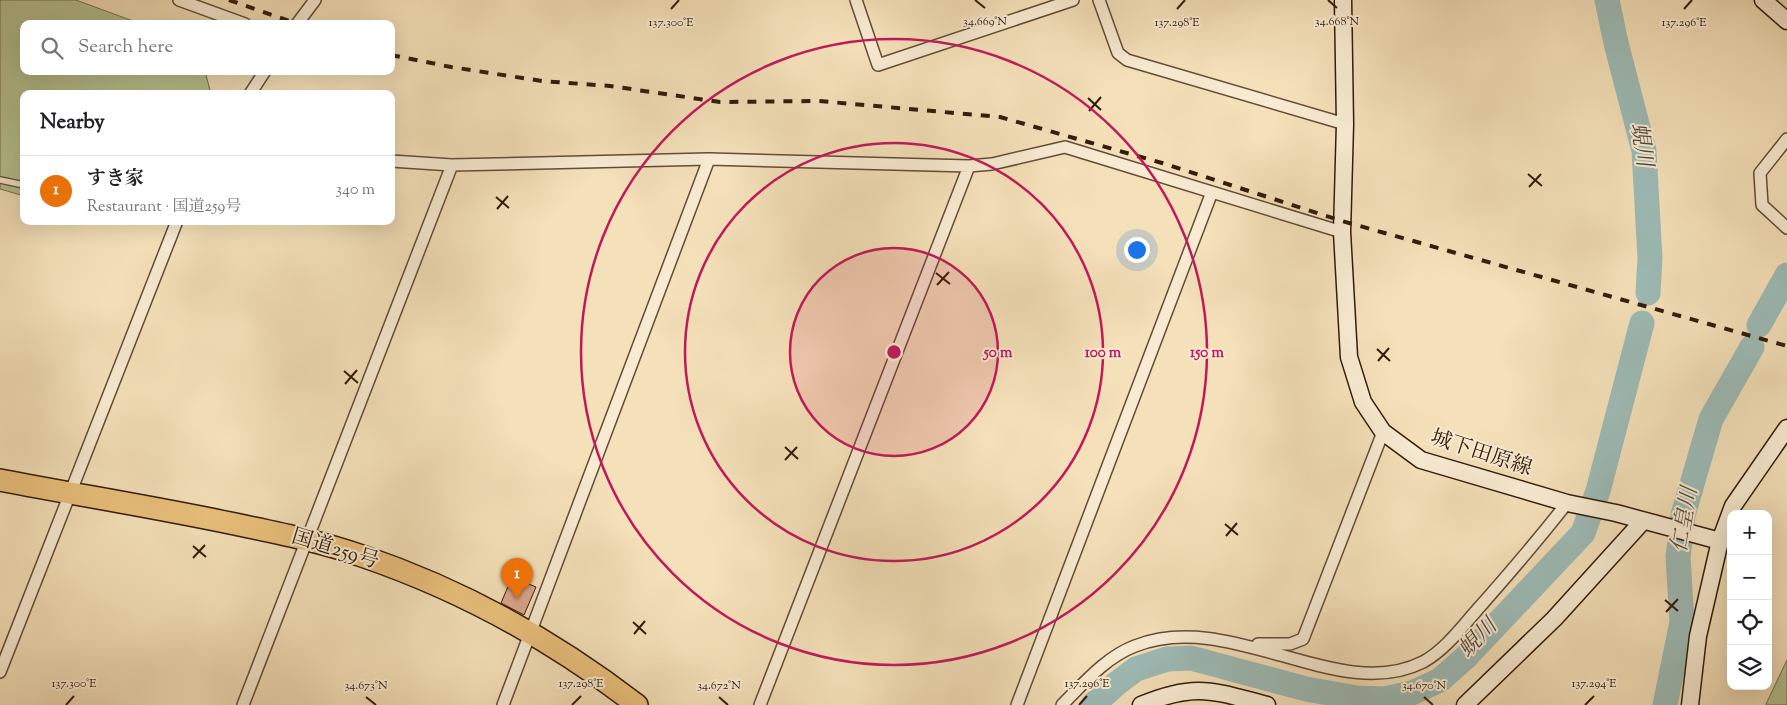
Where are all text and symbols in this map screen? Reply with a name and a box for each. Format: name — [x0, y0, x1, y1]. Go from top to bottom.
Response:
text: 34.669°N — [963, 13, 1007, 31]
text: 34.668°N — [1315, 13, 1360, 31]
text: 137.300°E — [649, 14, 694, 32]
text: 137.298°E — [1154, 14, 1200, 32]
text: 137.296°E — [1661, 14, 1707, 32]
search box — [20, 20, 395, 75]
icon: search — [38, 34, 66, 62]
text: Search here — [78, 34, 173, 61]
text: Nearby — [40, 108, 105, 138]
water label: 蜆川 — [1621, 121, 1660, 171]
text: すき家 — [87, 166, 144, 193]
text: 1 — [53, 179, 59, 202]
text: 340 m — [336, 179, 375, 202]
text: Restaurant · 国道259号 — [87, 196, 241, 219]
your location — [1124, 237, 1150, 263]
centre of rings — [885, 343, 903, 361]
text: 50 m — [983, 343, 1013, 364]
text: 100 m — [1085, 343, 1122, 364]
text: 150 m — [1190, 343, 1224, 364]
street label: 城下田原線 — [1426, 424, 1536, 484]
water label: 仁皇川 — [1665, 483, 1708, 555]
map controls — [1727, 510, 1772, 690]
button: + — [1727, 510, 1772, 555]
street label: 国道259号 — [287, 522, 383, 578]
button: − — [1727, 555, 1772, 600]
pin: 1 — [501, 558, 533, 599]
button: locate — [1727, 600, 1772, 645]
water label: 蜆川 — [1452, 611, 1507, 666]
button: layers — [1727, 645, 1772, 690]
text: 137.300°E — [52, 675, 97, 693]
text: 137.298°E — [558, 675, 604, 693]
text: 137.296°E — [1064, 675, 1110, 693]
text: 137.294°E — [1571, 675, 1617, 693]
text: 34.673°N — [344, 677, 388, 695]
text: 34.672°N — [697, 677, 741, 695]
text: 34.670°N — [1402, 677, 1447, 695]

